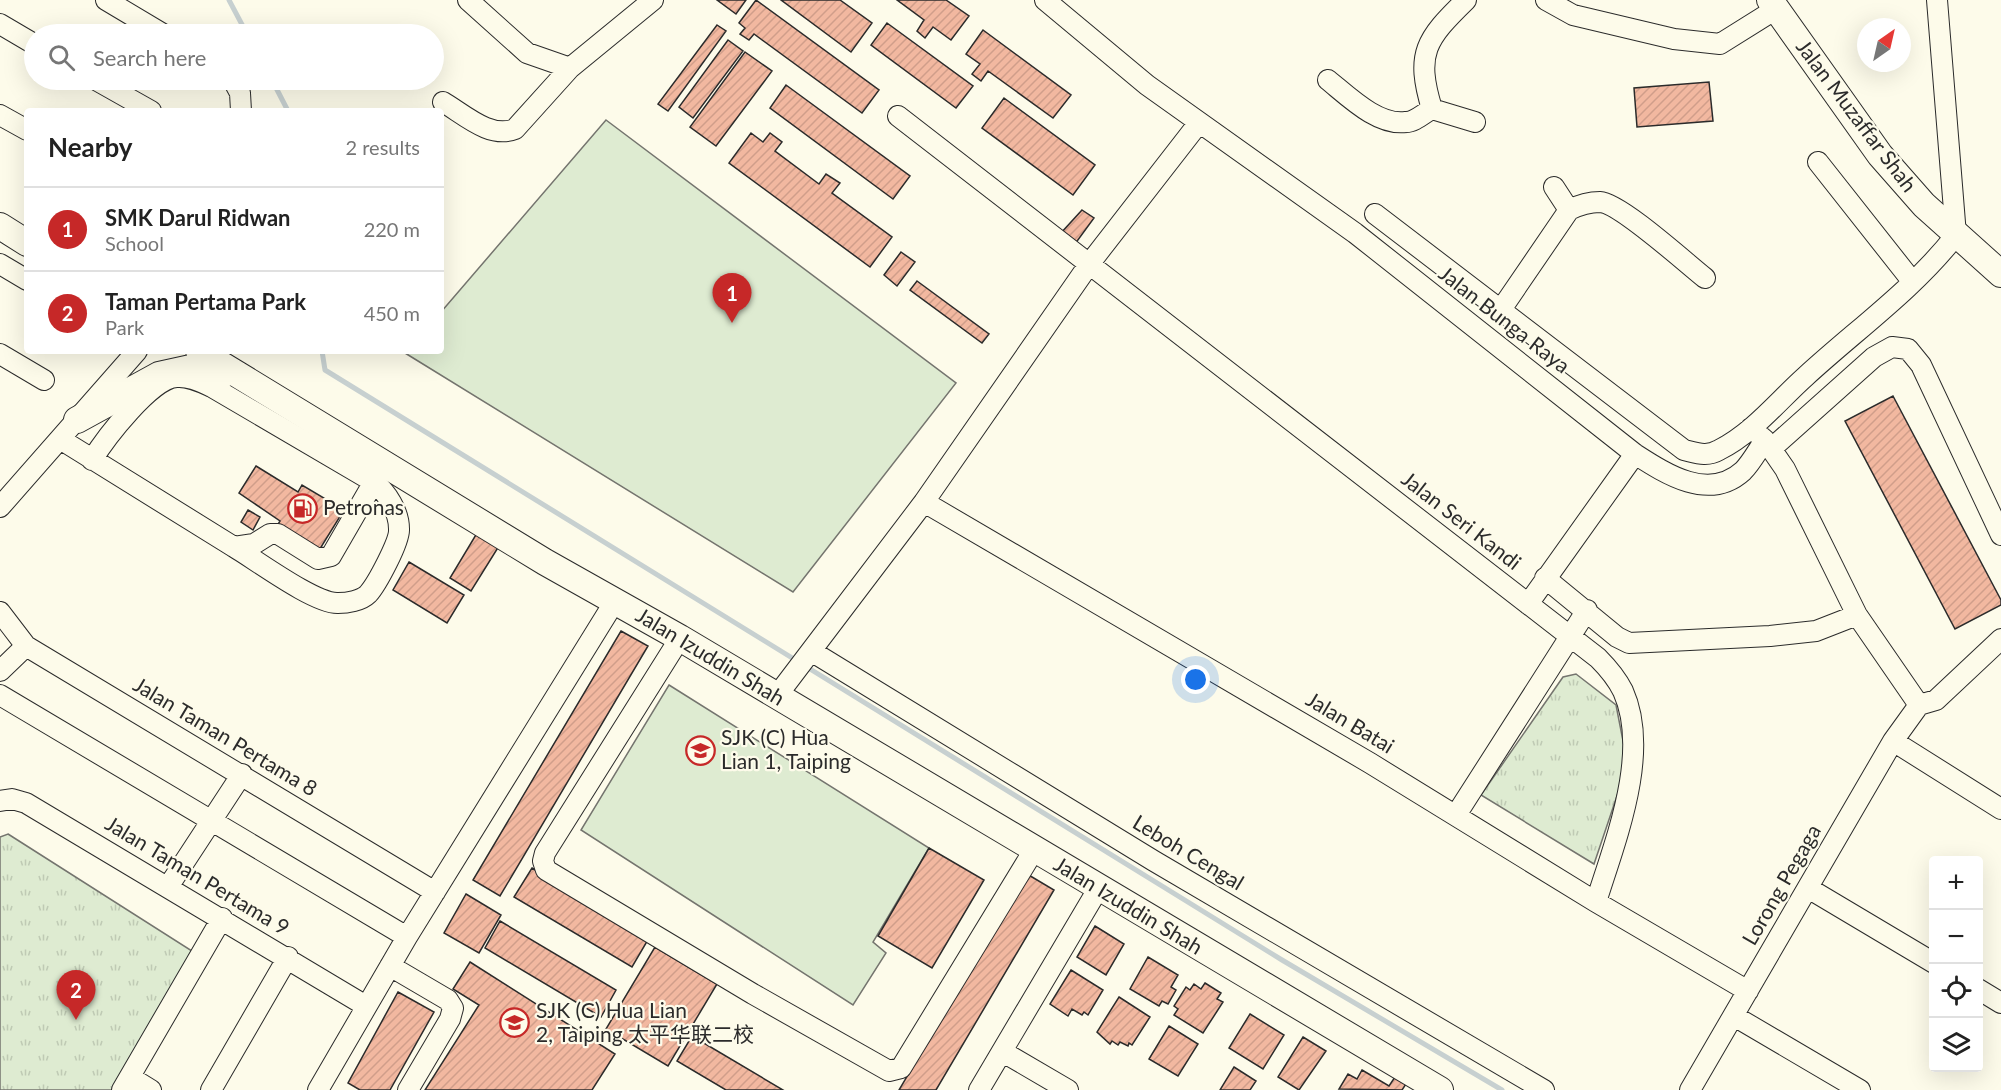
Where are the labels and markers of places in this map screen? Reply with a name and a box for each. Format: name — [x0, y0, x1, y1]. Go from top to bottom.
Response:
pin: 1 — [712, 274, 752, 323]
fuel station icon: Petronas — [286, 492, 318, 524]
place label: Petronas — [323, 494, 404, 519]
place label: SJK (C) Hua Lian 1, Taiping — [721, 724, 851, 773]
school or university icon: SJK (C) Hua Lian 1, Taiping — [684, 734, 716, 766]
pin: 2 — [56, 970, 96, 1020]
place label: SJK (C) Hua Lian 2, Taiping 太平华联二校 — [536, 997, 754, 1046]
school or university icon: SJK (C) Hua Lian 2, Taiping 太平华联二校 — [499, 1007, 531, 1039]

